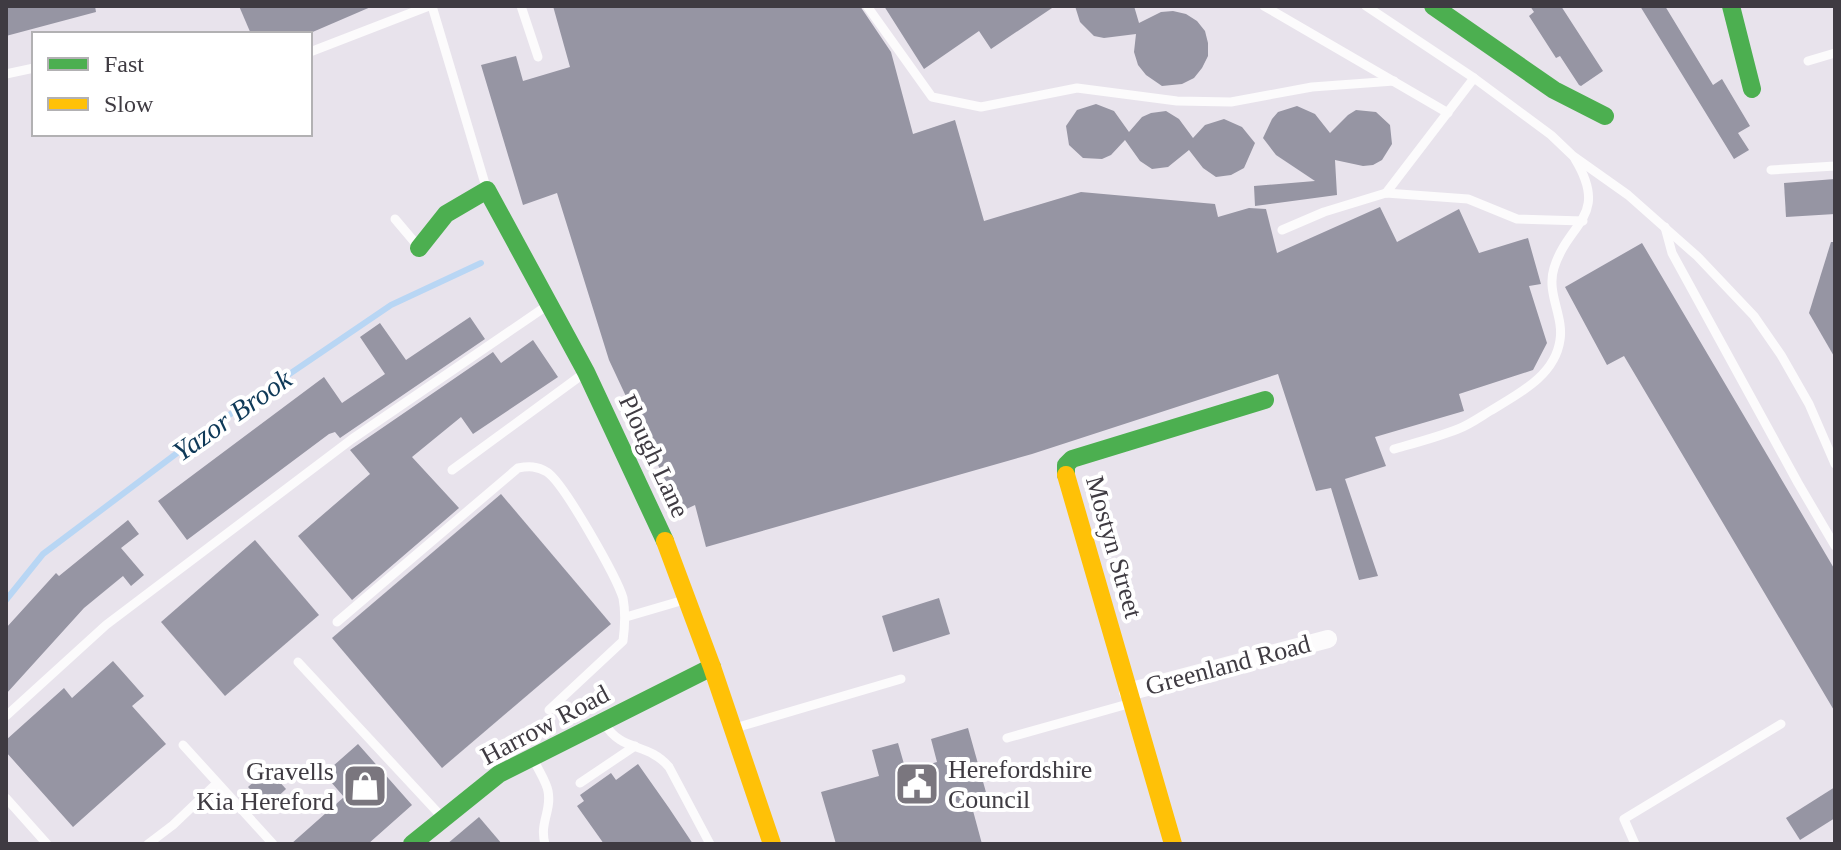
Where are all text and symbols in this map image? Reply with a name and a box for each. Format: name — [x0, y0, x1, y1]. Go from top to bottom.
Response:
legend — [32, 32, 312, 136]
text: Fast — [104, 51, 144, 77]
text: Slow — [104, 91, 154, 117]
water label: Yazor Brook — [167, 363, 298, 467]
street label: Plough Lane — [613, 390, 695, 522]
street label: Mostyn Street — [1080, 473, 1148, 622]
street label: Greenland Road — [1142, 629, 1314, 701]
street label: Harrow Road — [476, 679, 614, 771]
place label: Herefordshire Council — [948, 755, 1092, 814]
place label: Gravells Kia Hereford — [196, 757, 334, 816]
public building icon: Herefordshire Council — [893, 760, 941, 808]
shop icon: Gravells Kia Hereford — [341, 762, 389, 810]

